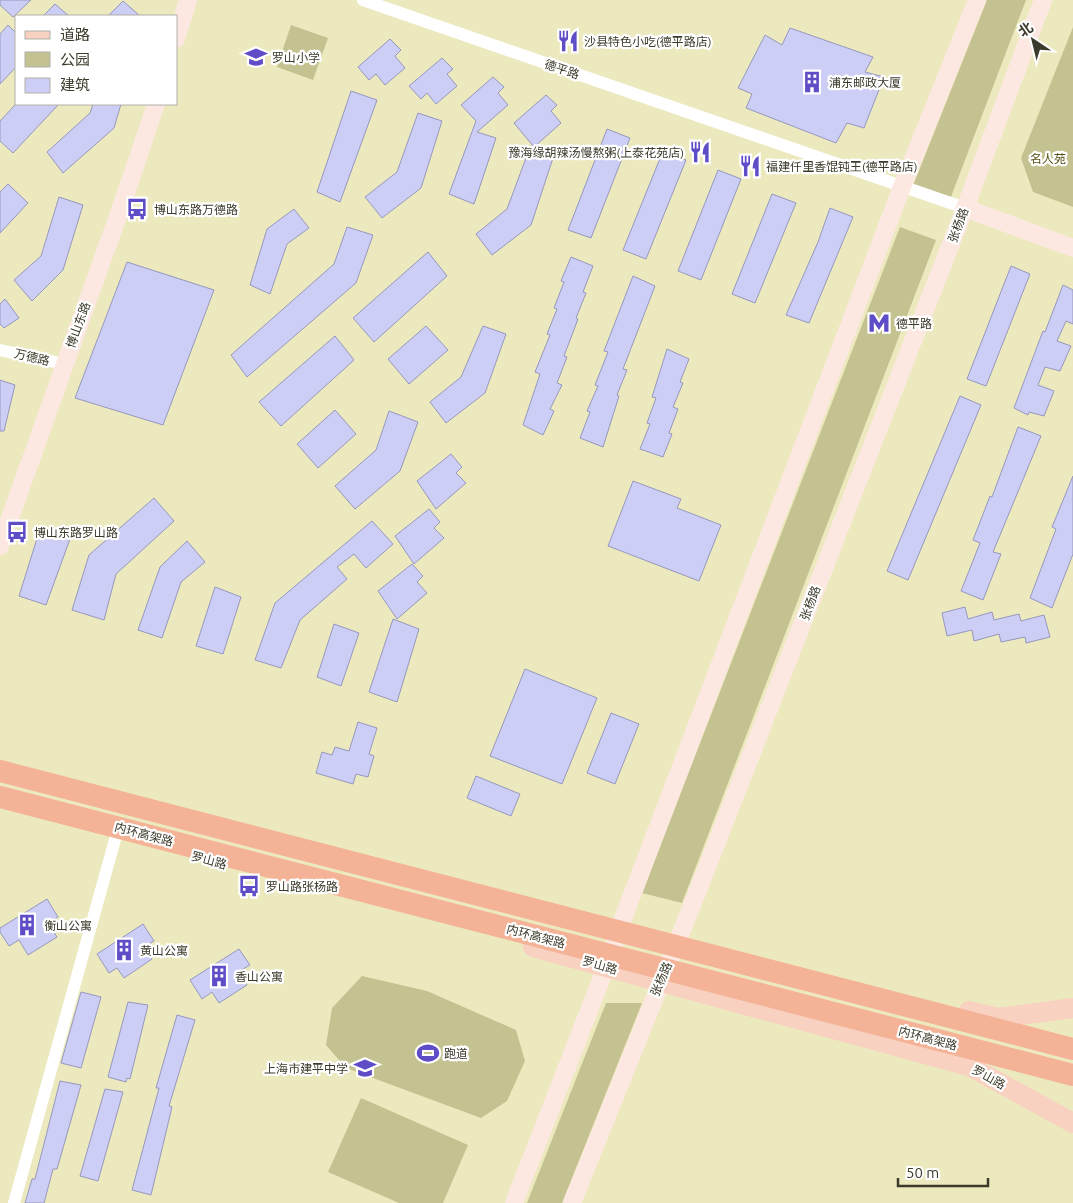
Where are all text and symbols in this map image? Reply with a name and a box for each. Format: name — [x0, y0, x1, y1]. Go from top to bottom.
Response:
legend — [15, 15, 178, 105]
north arrow — [1008, 15, 1058, 65]
text: 北 — [1015, 19, 1036, 40]
text: 道路 — [60, 26, 90, 43]
restaurant icon: 沙县特色小吃(德平路店) — [555, 28, 581, 54]
place label: 沙县特色小吃(德平路店) — [584, 35, 712, 49]
school or university icon: 罗山小学 — [243, 44, 269, 70]
text: 公园 — [60, 51, 90, 68]
place label: 罗山小学 — [272, 51, 320, 64]
street label: 德平路 — [543, 57, 581, 81]
building icon: 浦东邮政大厦 — [799, 69, 825, 95]
text: 建筑 — [60, 76, 90, 93]
place label: 浦东邮政大厦 — [829, 76, 901, 89]
restaurant icon: 豫海缘胡辣汤慢熬粥(上泰花苑店) — [687, 139, 713, 165]
place label: 豫海缘胡辣汤慢熬粥(上泰花苑店) — [508, 146, 684, 160]
park label: 名人苑 — [1030, 152, 1066, 165]
restaurant icon: 福建仟里香馄钝王(德平路店) — [737, 153, 763, 179]
place label: 福建仟里香馄钝王(德平路店) — [766, 160, 918, 174]
bus stop icon: 博山东路万德路 — [124, 196, 150, 222]
place label: 博山东路万德路 — [154, 203, 238, 216]
street label: 张杨路 — [945, 206, 971, 244]
street label: 博山东路 — [64, 300, 92, 350]
metro station icon: 德平路 — [866, 310, 892, 336]
place label: 德平路 — [896, 317, 932, 330]
street label: 万德路 — [13, 347, 51, 367]
bus stop icon: 博山东路罗山路 — [4, 519, 30, 545]
place label: 博山东路罗山路 — [34, 526, 118, 539]
street label: 张杨路 — [797, 584, 823, 622]
street label: 内环高架路 — [113, 820, 175, 848]
street label: 罗山路 — [190, 849, 228, 871]
bus stop icon: 罗山路张杨路 — [236, 873, 262, 899]
place label: 罗山路张杨路 — [266, 880, 338, 893]
building icon: 衡山公寓 — [14, 912, 40, 938]
place label: 衡山公寓 — [44, 919, 92, 932]
street label: 内环高架路 — [505, 922, 567, 950]
building icon: 黄山公寓 — [111, 937, 137, 963]
place label: 黄山公寓 — [140, 944, 188, 957]
street label: 罗山路 — [581, 954, 619, 976]
street label: 张杨路 — [648, 960, 674, 998]
building icon: 香山公寓 — [206, 963, 232, 989]
place label: 香山公寓 — [235, 970, 283, 983]
street label: 内环高架路 — [897, 1024, 959, 1052]
sports icon: 跑道 — [415, 1040, 441, 1066]
place label: 跑道 — [444, 1047, 468, 1060]
school or university icon: 上海市建平中学 — [352, 1055, 378, 1081]
place label: 上海市建平中学 — [264, 1062, 348, 1075]
street label: 罗山路 — [970, 1063, 1008, 1091]
scale bar — [898, 1156, 988, 1188]
text: 50 m — [906, 1164, 939, 1181]

